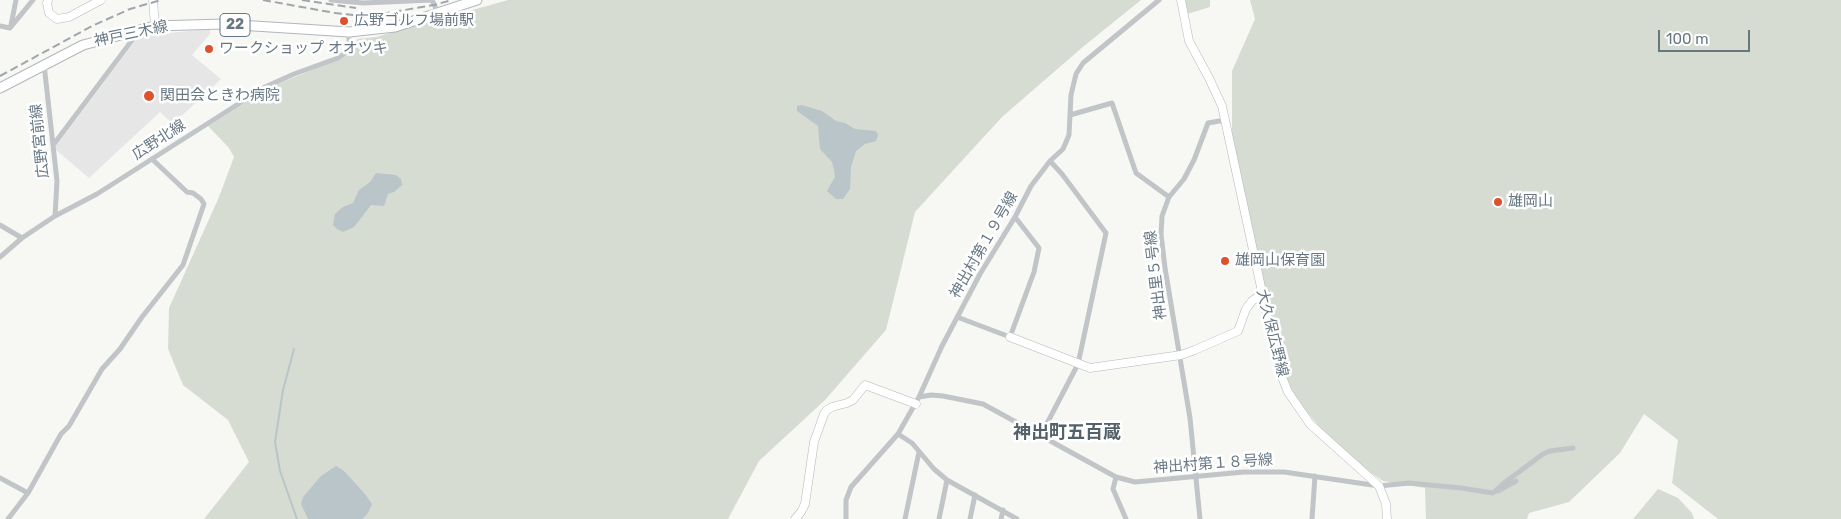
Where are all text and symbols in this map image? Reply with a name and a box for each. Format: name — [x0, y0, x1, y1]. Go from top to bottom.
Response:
place label: 広野ゴルフ場前駅 — [354, 12, 474, 30]
road number: 22 — [220, 14, 250, 36]
marker: 広野ゴルフ場前駅 — [338, 15, 350, 27]
street label: 神戸三木線 — [92, 17, 170, 51]
scale bar — [1661, 20, 1754, 52]
text: 100 m — [1666, 30, 1708, 48]
place label: ワークショップ オオツキ — [219, 40, 388, 58]
marker: ワークショップ オオツキ — [203, 43, 215, 55]
place label: 関田会ときわ病院 — [160, 87, 280, 105]
marker: 関田会ときわ病院 — [142, 89, 156, 103]
street label: 広野宮前線 — [27, 103, 53, 179]
street label: 広野北線 — [129, 116, 189, 164]
street label: 神出村第１９号線 — [946, 189, 1022, 301]
place label: 雄岡山 — [1508, 193, 1553, 211]
marker: 雄岡山 — [1492, 196, 1504, 208]
street label: 神出里５号線 — [1142, 229, 1170, 321]
place label: 雄岡山保育園 — [1235, 252, 1325, 270]
marker: 雄岡山保育園 — [1219, 255, 1231, 267]
street label: 大久保広野線 — [1252, 287, 1292, 379]
district label: 神出町五百蔵 — [1013, 422, 1121, 444]
street label: 神出村第１８号線 — [1153, 451, 1273, 477]

